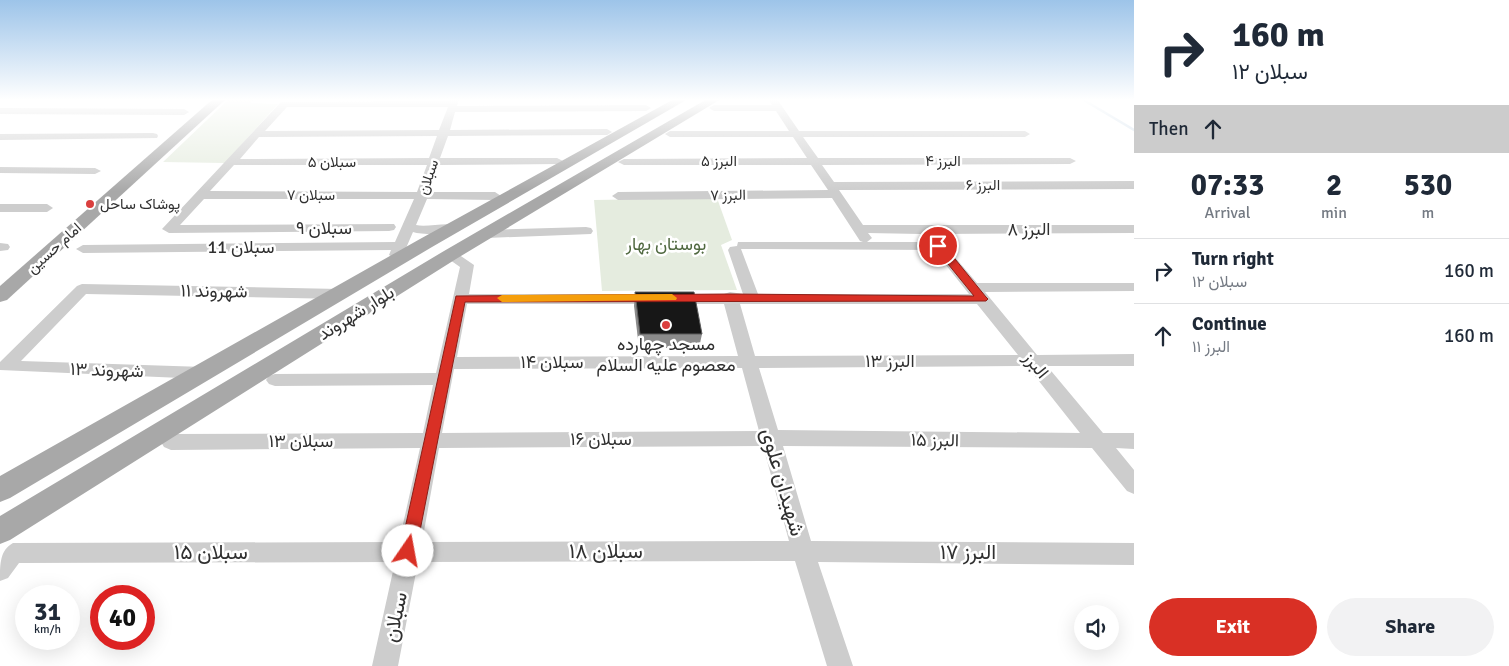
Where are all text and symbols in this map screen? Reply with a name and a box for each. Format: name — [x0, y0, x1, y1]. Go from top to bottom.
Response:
text: 160 m — [1232, 13, 1325, 56]
icon: right — [1149, 20, 1214, 85]
text: سبلان ۱۲ — [1232, 58, 1308, 85]
icon: ahead — [1199, 115, 1227, 143]
text: Then — [1149, 117, 1189, 141]
street label: البرز ۵ — [701, 152, 737, 170]
street label: البرز ۴ — [925, 152, 961, 170]
street label: سبلان ۵ — [308, 153, 356, 171]
street label: سبلان — [414, 157, 442, 197]
text: 07:33 — [1191, 167, 1264, 204]
text: 2 — [1326, 167, 1342, 204]
text: 530 — [1404, 167, 1452, 204]
street label: البرز ۶ — [966, 176, 1000, 194]
street label: سبلان ۷ — [287, 186, 335, 204]
street label: البرز ۷ — [710, 186, 746, 204]
place label: پوشاک ساحل — [100, 195, 180, 214]
marker: پوشاک ساحل — [84, 198, 96, 210]
text: Arrival — [1204, 203, 1251, 223]
text: min — [1321, 203, 1347, 223]
text: m — [1422, 203, 1434, 223]
street label: سبلان ۹ — [296, 217, 352, 239]
street label: البرز ۸ — [1007, 218, 1051, 240]
street label: امام حسین — [23, 219, 86, 278]
pin — [917, 225, 959, 267]
icon: arrive — [924, 232, 952, 260]
park label: بوستان بهار — [625, 233, 706, 255]
street label: سبلان 11 — [208, 236, 274, 258]
text: Turn right — [1192, 247, 1274, 271]
icon: right — [1149, 257, 1177, 285]
text: 160 m — [1444, 259, 1494, 283]
text: سبلان ۱۲ — [1192, 272, 1247, 292]
street label: شهروند ۱۱ — [180, 279, 248, 303]
street label: بلوار شهروند — [314, 281, 398, 345]
text: Continue — [1192, 312, 1267, 336]
marker: مسجد چهارده معصوم علیه السلام — [660, 319, 672, 331]
icon: ahead — [1149, 322, 1177, 350]
text: 160 m — [1444, 324, 1494, 348]
place label: مسجد چهارده معصوم علیه السلام — [596, 333, 736, 377]
text: البرز ۱۱ — [1192, 337, 1230, 357]
street label: البرز — [1018, 346, 1054, 383]
street label: البرز ۱۳ — [865, 350, 915, 372]
street label: سبلان ۱۴ — [521, 351, 583, 373]
street label: شهروند ۱۳ — [70, 358, 144, 382]
street label: شهیدان علوی — [755, 425, 811, 539]
street label: سبلان ۱۶ — [570, 428, 632, 450]
street label: البرز ۱۵ — [911, 429, 959, 451]
street label: سبلان ۱۳ — [269, 430, 333, 452]
position arrow — [381, 524, 433, 576]
street label: سبلان ۱۸ — [569, 538, 643, 564]
street label: سبلان ۱۵ — [174, 539, 248, 565]
street label: البرز ۱۷ — [940, 539, 996, 565]
speed limit sign: 40 — [90, 585, 155, 650]
street label: سبلان — [377, 589, 413, 645]
text: 31 — [34, 596, 61, 627]
button: Exit — [1149, 598, 1317, 656]
button: Share — [1327, 598, 1494, 656]
map controls — [1074, 605, 1119, 650]
button: sound — [1074, 605, 1119, 650]
text: km/h — [34, 622, 61, 637]

